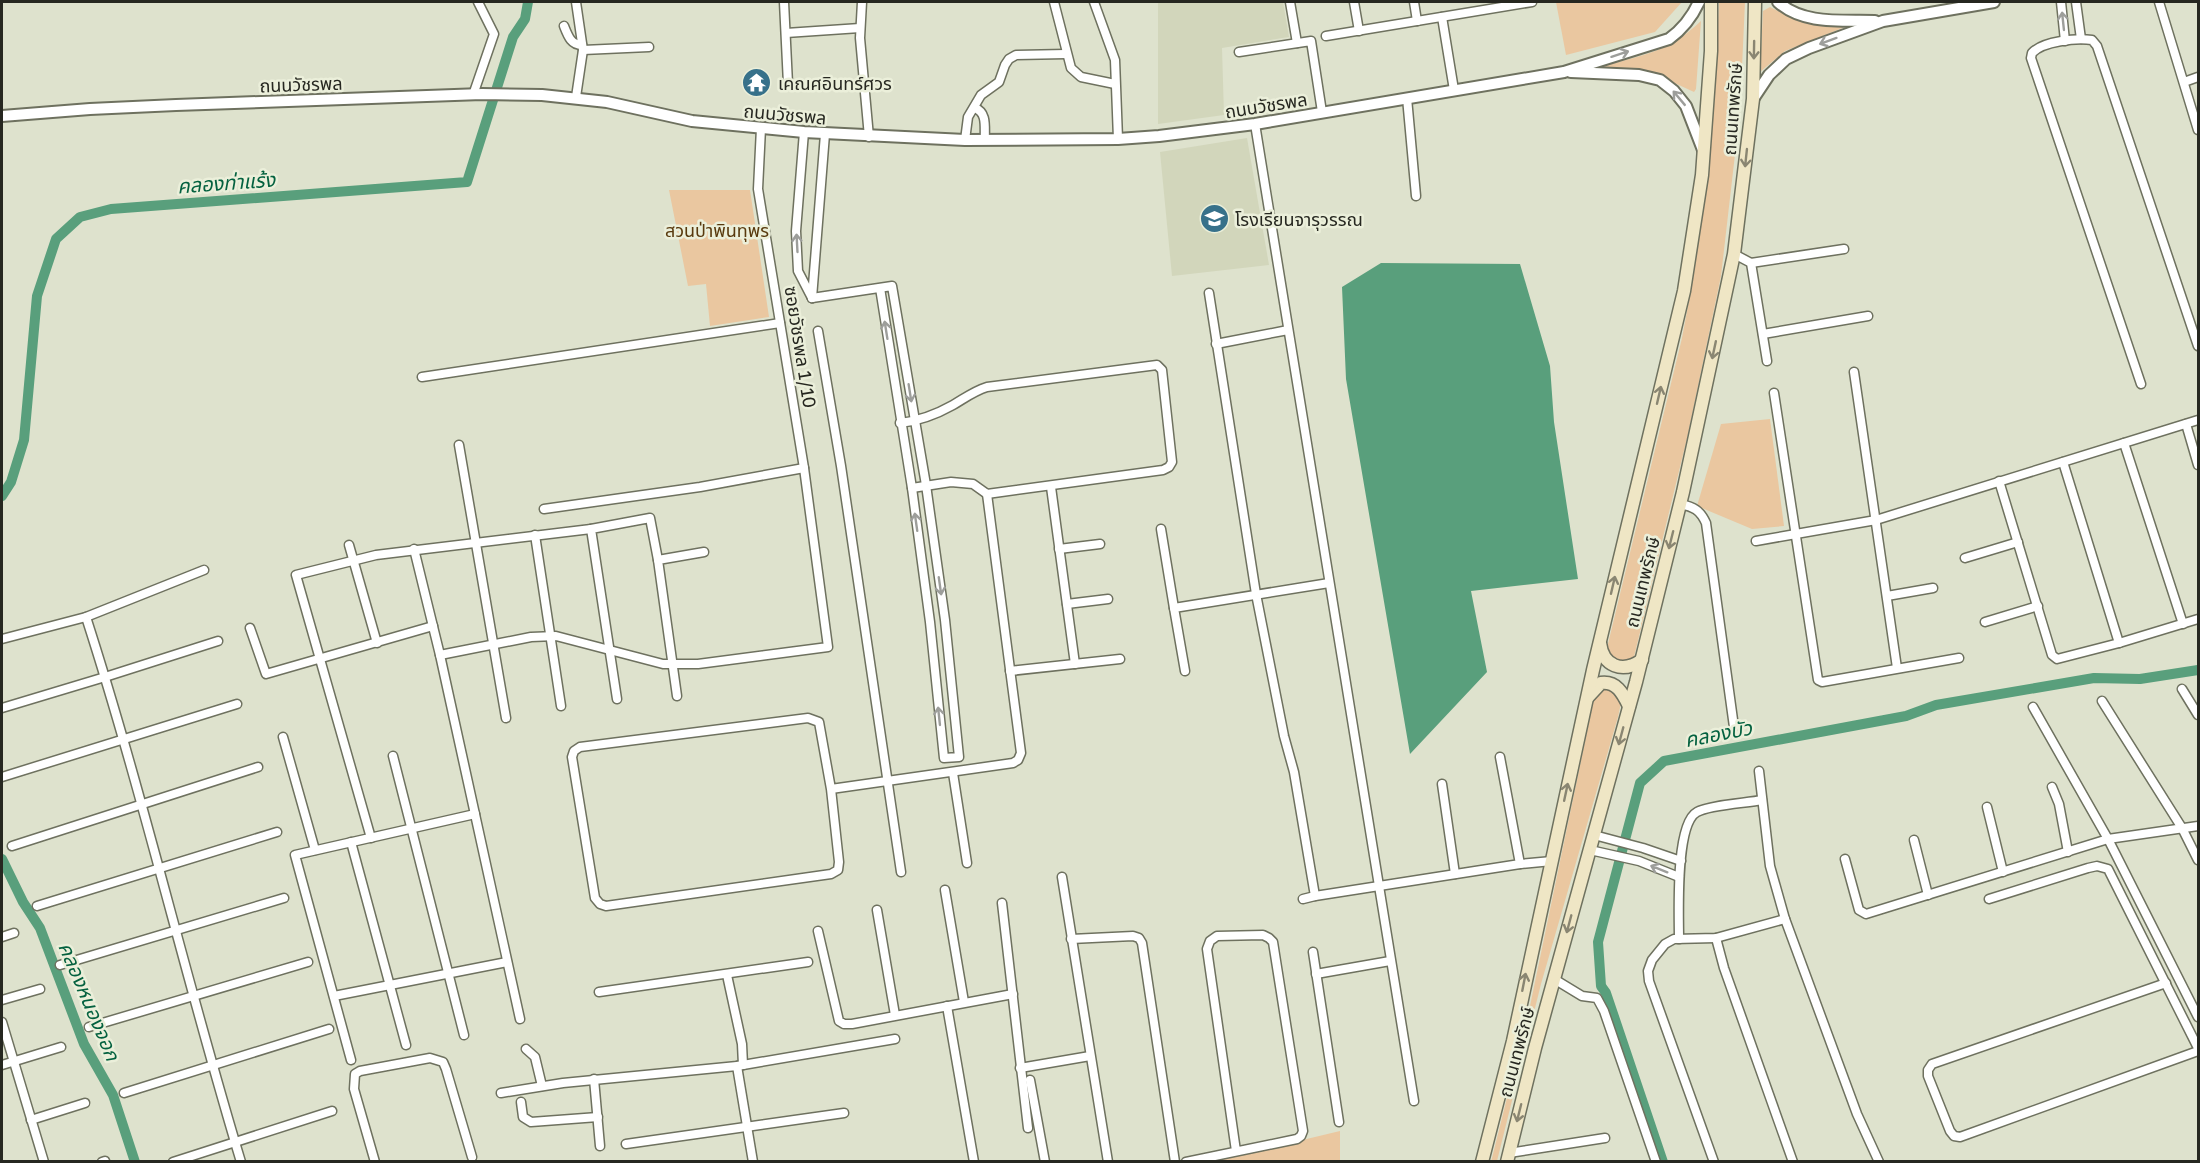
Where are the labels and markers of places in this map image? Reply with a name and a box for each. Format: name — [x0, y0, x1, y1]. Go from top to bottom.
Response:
temple icon: เคณศอินทร์ศวร — [741, 67, 773, 99]
place label: เคณศอินทร์ศวร — [778, 72, 892, 94]
school or university icon: โรงเรียนจารุวรรณ — [1198, 203, 1230, 235]
place label: โรงเรียนจารุวรรณ — [1235, 208, 1363, 231]

